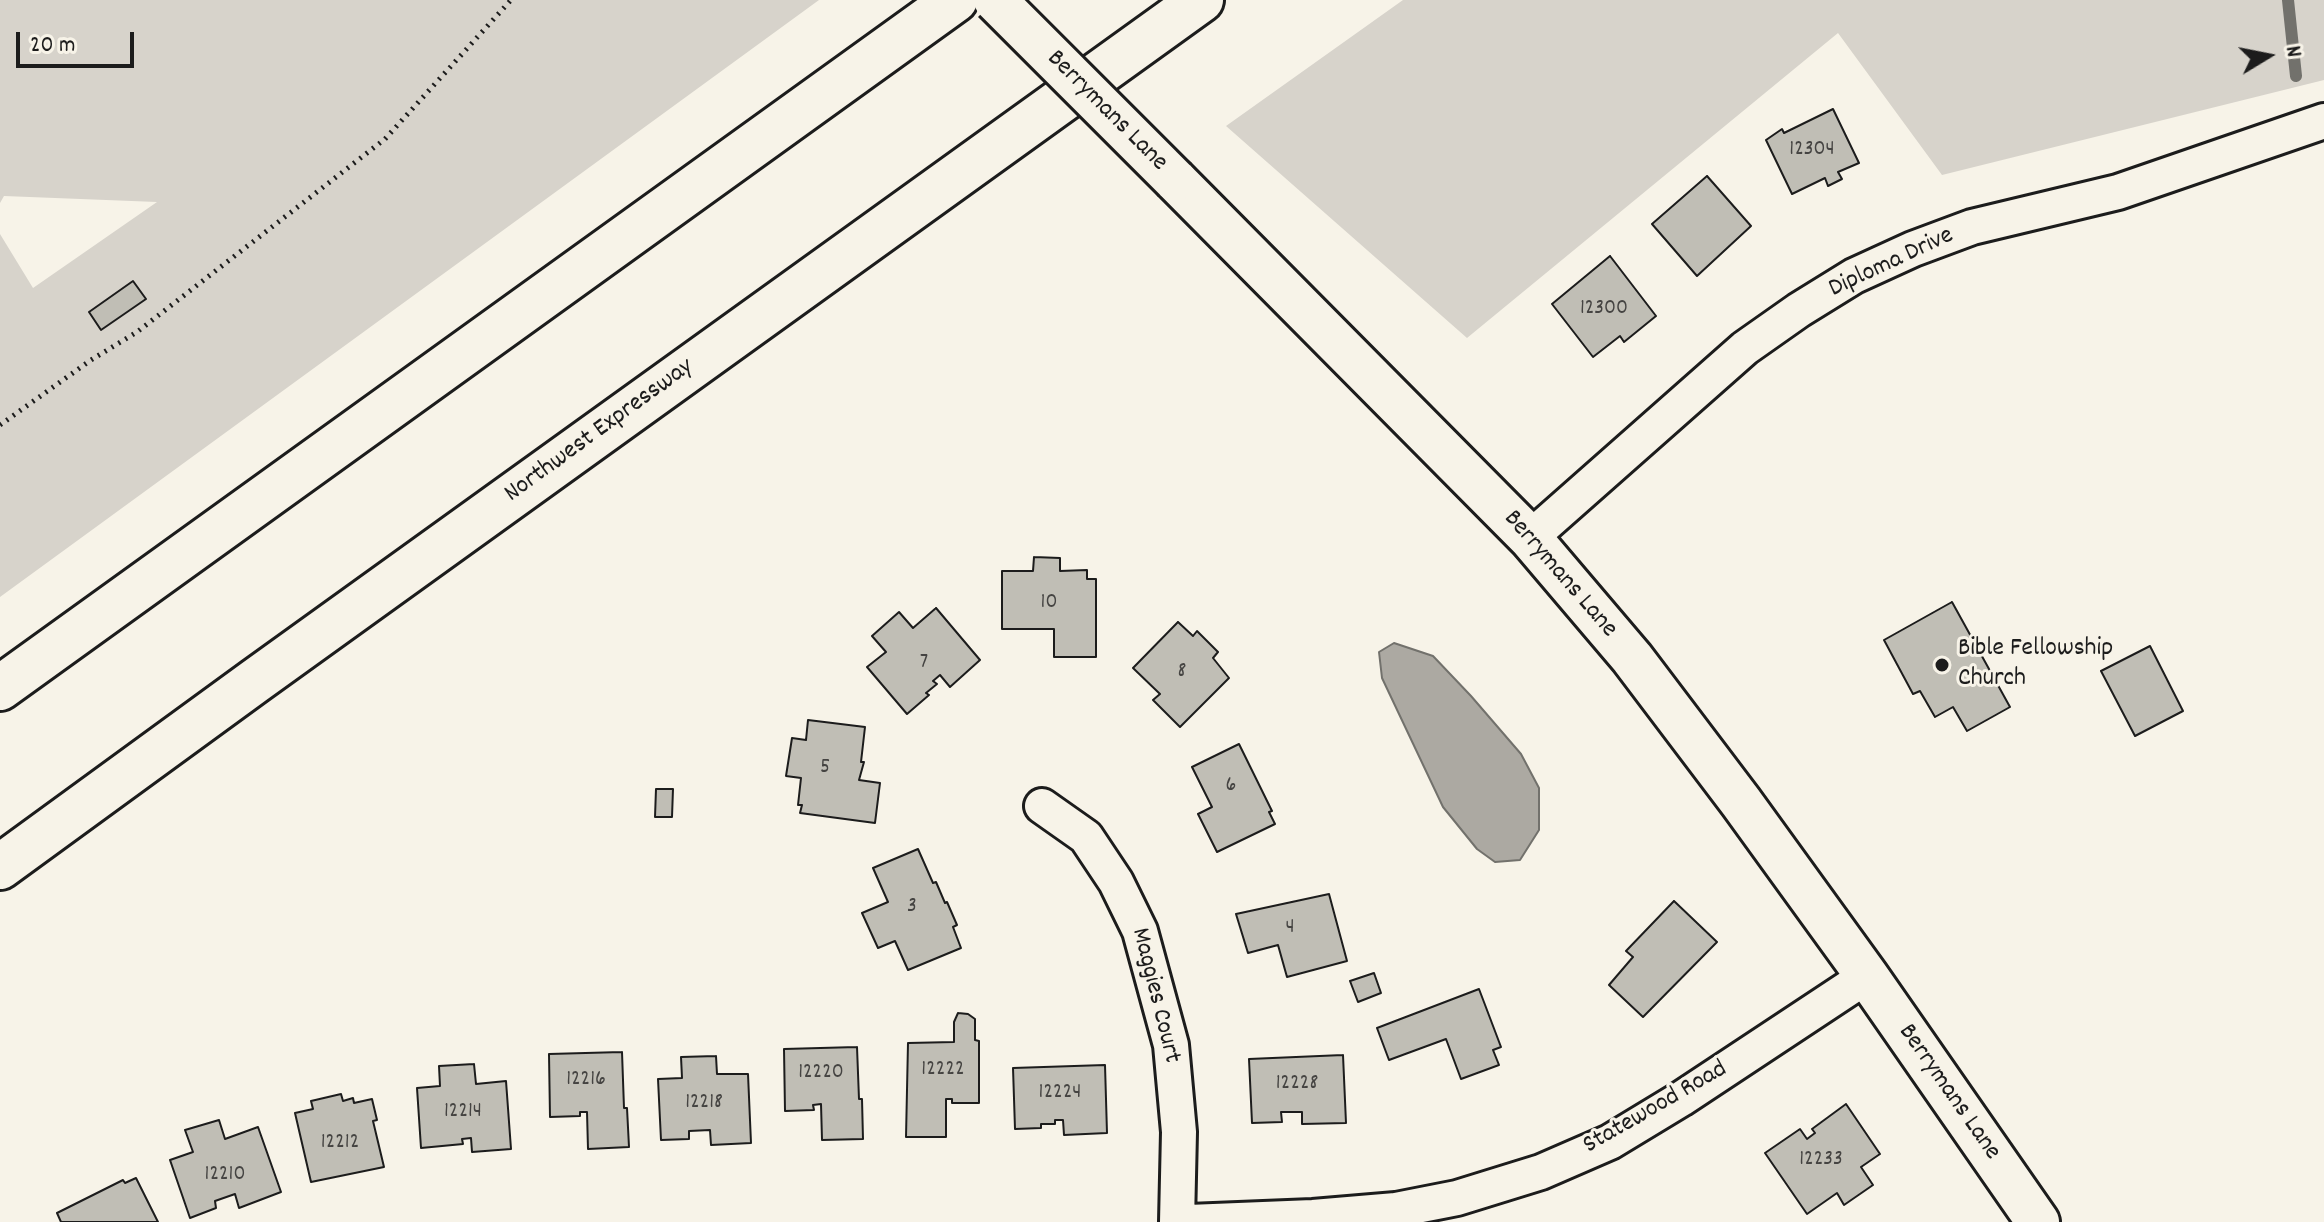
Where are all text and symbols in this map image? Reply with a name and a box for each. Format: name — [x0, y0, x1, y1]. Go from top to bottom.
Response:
scale bar — [20, 16, 138, 66]
north arrow — [2228, 16, 2308, 96]
text: 20 m — [30, 29, 76, 63]
text: N — [2276, 44, 2308, 60]
street label: Berrymans Lane — [1039, 45, 1173, 179]
house number: 12304 — [1789, 138, 1835, 164]
street label: Diploma Drive — [1825, 222, 1959, 306]
house number: 12300 — [1580, 297, 1628, 323]
street label: Northwest Expressway — [499, 353, 701, 511]
street label: Berrymans Lane — [1495, 505, 1623, 645]
house number: 10 — [1041, 591, 1057, 617]
place label: Bible Fellowship Church — [1958, 634, 2113, 696]
house number: 7 — [920, 651, 928, 677]
marker: Bible Fellowship Church — [1933, 656, 1951, 674]
house number: 8 — [1178, 660, 1186, 686]
house number: 5 — [820, 756, 830, 782]
house number: 6 — [1226, 774, 1236, 800]
house number: 3 — [907, 895, 917, 921]
house number: 4 — [1285, 916, 1295, 942]
street label: Maggies Court — [1122, 925, 1186, 1067]
street label: Berrymans Lane — [1890, 1019, 2006, 1167]
street label: Statewood Road — [1579, 1055, 1733, 1163]
house number: 12222 — [921, 1058, 965, 1084]
house number: 12220 — [798, 1061, 844, 1087]
house number: 12216 — [566, 1068, 606, 1094]
house number: 12228 — [1276, 1072, 1318, 1098]
house number: 12224 — [1039, 1081, 1081, 1107]
house number: 12218 — [685, 1091, 723, 1117]
house number: 12214 — [444, 1100, 482, 1126]
house number: 12212 — [321, 1131, 359, 1157]
house number: 12233 — [1799, 1148, 1843, 1174]
house number: 12210 — [205, 1163, 245, 1189]

